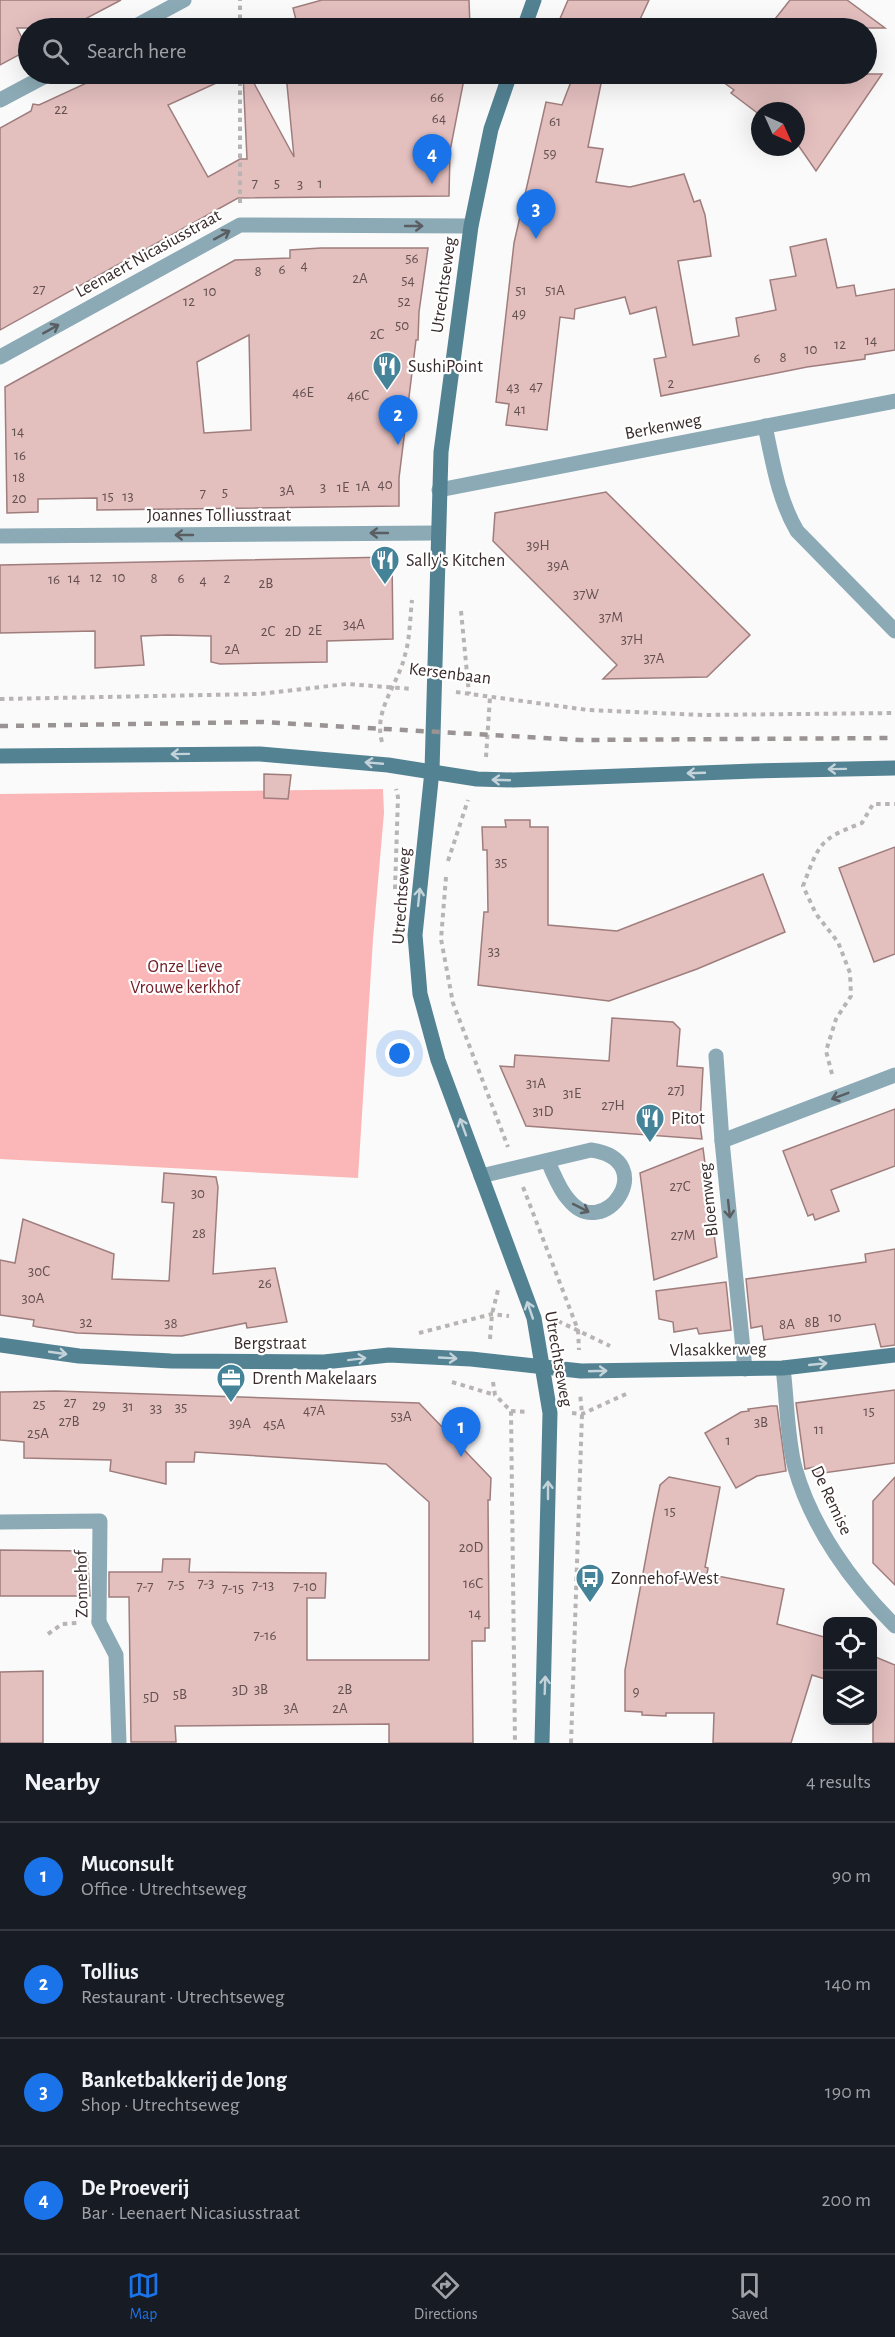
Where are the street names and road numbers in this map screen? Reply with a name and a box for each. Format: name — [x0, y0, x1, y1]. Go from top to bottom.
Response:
street label: Leenaert Nicasiusstraat — [73, 206, 224, 301]
street label: Utrechtseweg — [428, 236, 460, 334]
street label: Berkenweg — [623, 411, 703, 443]
street label: Joannes Tolliusstraat — [147, 507, 291, 525]
street label: Kersenbaan — [408, 660, 492, 688]
street label: Utrechtseweg — [390, 847, 414, 945]
street label: Bloemweg — [696, 1162, 722, 1238]
street label: Utrechtseweg — [541, 1310, 575, 1409]
street label: Bergstraat — [234, 1335, 307, 1353]
street label: Vlasakkerweg — [669, 1340, 767, 1360]
street label: De Remise — [807, 1463, 855, 1538]
street label: Zonnehof — [72, 1548, 92, 1618]

